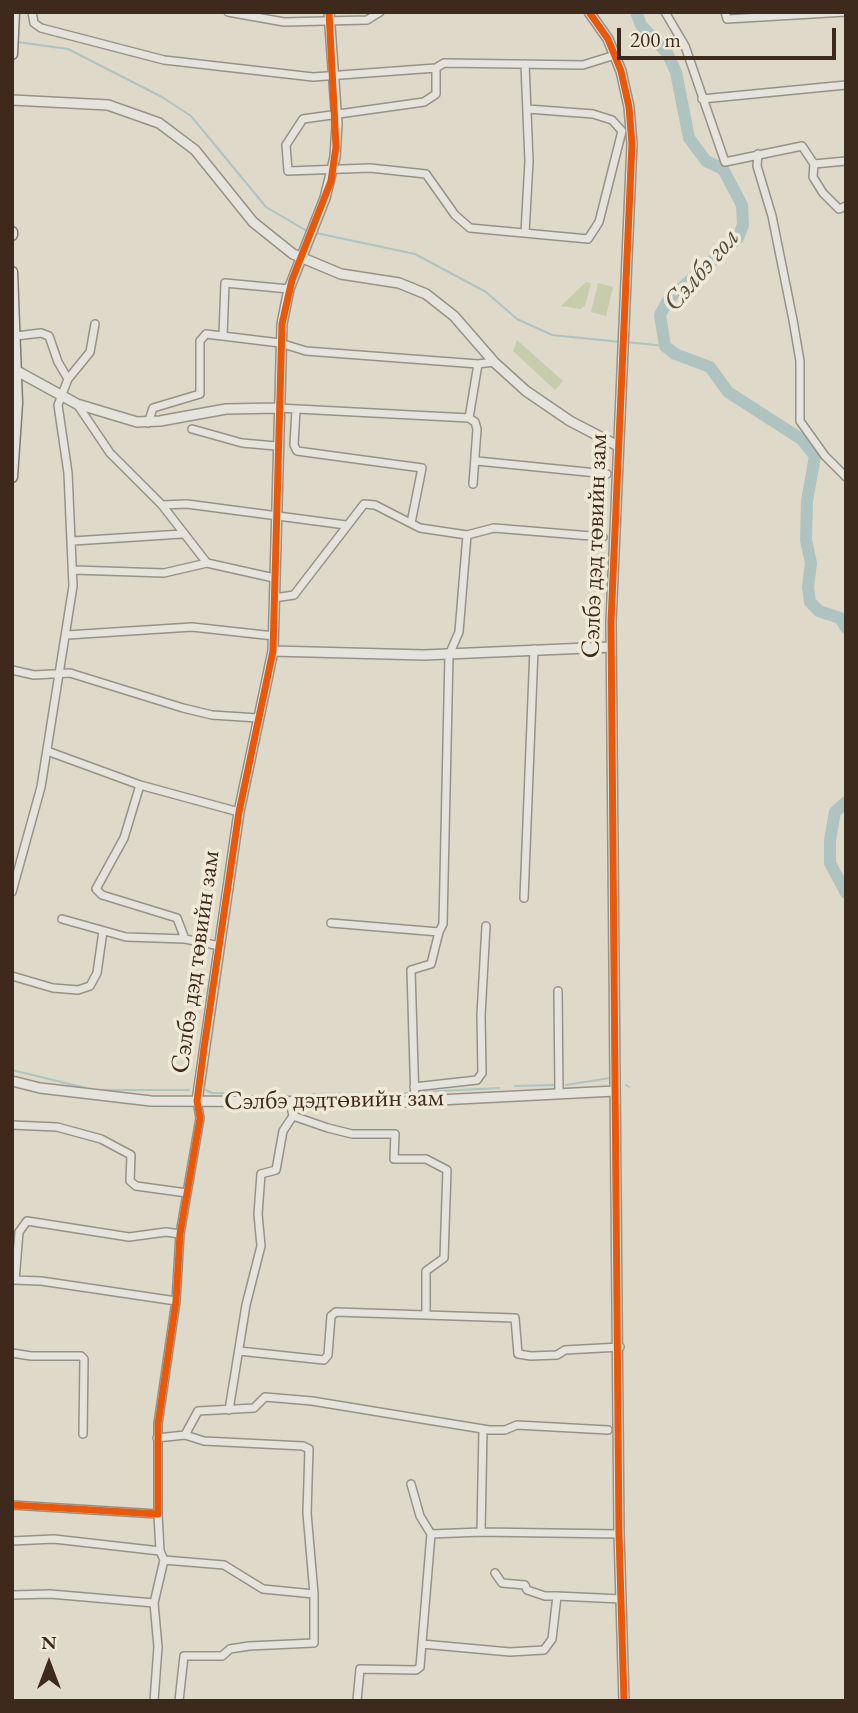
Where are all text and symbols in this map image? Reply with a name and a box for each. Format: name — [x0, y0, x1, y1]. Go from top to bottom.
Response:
scale bar — [620, 14, 839, 58]
text: 200 m — [630, 26, 681, 53]
water label: Сэлбэ гол — [657, 221, 747, 319]
street label: Сэлбэ дэд төвийн зам — [575, 433, 615, 659]
street label: Сэлбэ дэд төвийн зам — [165, 849, 227, 1075]
street label: Сэлбэ дэдтөвийн зам — [224, 1082, 444, 1118]
north arrow — [14, 1629, 84, 1699]
text: N — [41, 1630, 57, 1655]

